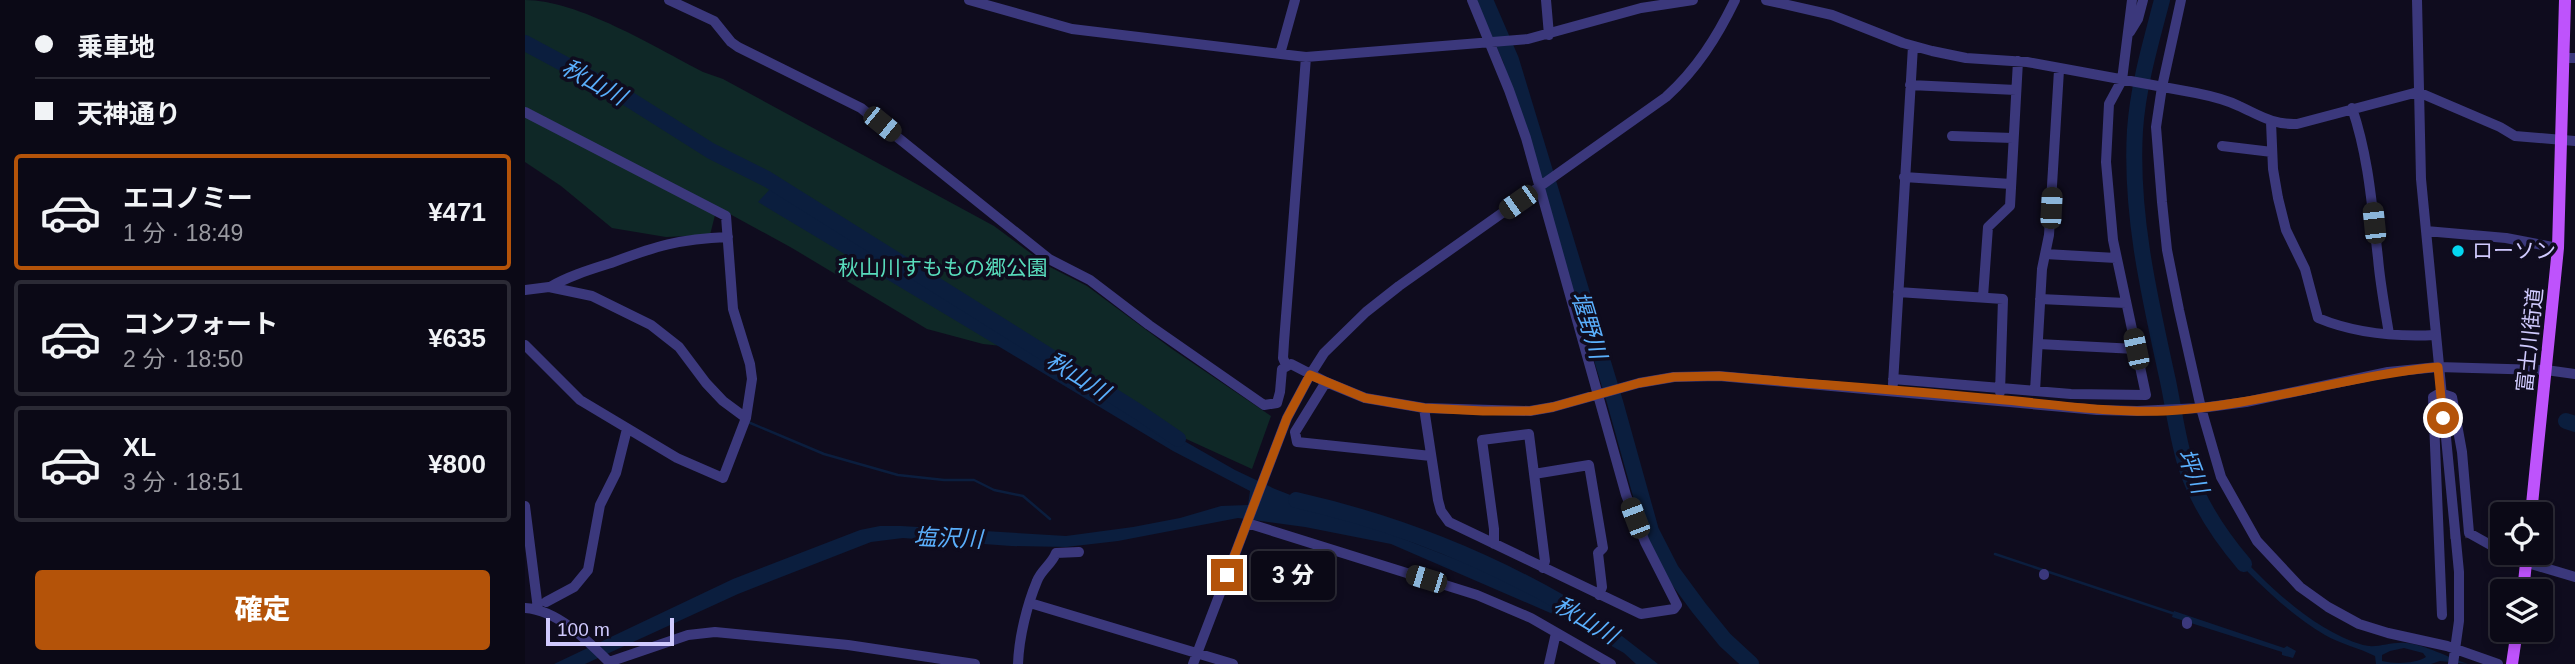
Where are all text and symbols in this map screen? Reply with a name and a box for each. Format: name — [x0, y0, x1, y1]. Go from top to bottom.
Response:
text: 乗車地 — [77, 32, 155, 62]
water label: 秋山川 — [558, 54, 633, 112]
text: 天神通り — [77, 99, 181, 129]
car — [860, 103, 905, 145]
icon: car — [39, 181, 102, 244]
car — [1495, 181, 1542, 223]
text: エコノミー — [123, 183, 253, 213]
car — [2040, 186, 2063, 230]
text: ¥471 — [428, 197, 486, 227]
car — [2362, 201, 2387, 245]
text: 1 分 · 18:49 — [123, 220, 243, 246]
place label: ローソン — [2472, 239, 2556, 262]
marker: ローソン — [2450, 243, 2466, 259]
park label: 秋山川すももの郷公園 — [838, 256, 1048, 279]
street label: 富士川街道 — [2513, 287, 2546, 393]
water label: 堰野川 — [1566, 288, 1612, 365]
icon: car — [39, 307, 102, 370]
text: コンフォート — [123, 309, 278, 339]
text: ¥635 — [428, 323, 486, 353]
car — [2122, 326, 2151, 372]
text: 2 分 · 18:50 — [123, 346, 243, 372]
water label: 秋山川 — [1042, 347, 1117, 407]
route start — [2427, 402, 2459, 434]
text: XL — [123, 432, 156, 462]
icon: car — [39, 433, 102, 496]
water label: 坪川 — [2173, 445, 2214, 500]
text: ¥800 — [428, 449, 486, 479]
text: 3 分 · 18:51 — [123, 469, 243, 495]
car — [1618, 495, 1653, 541]
map controls — [2490, 502, 2553, 642]
button: locate — [2490, 502, 2553, 565]
water label: 塩沢川 — [913, 524, 986, 552]
callout: 3 分 — [1251, 550, 1335, 600]
route end — [1211, 559, 1243, 591]
text: 3 分 — [1272, 562, 1314, 588]
car — [1403, 563, 1450, 595]
button: 確定 — [35, 570, 490, 650]
button: layers — [2490, 579, 2553, 642]
water label: 秋山川 — [1550, 591, 1625, 650]
scale bar — [546, 615, 674, 647]
text: 100 m — [557, 619, 610, 640]

